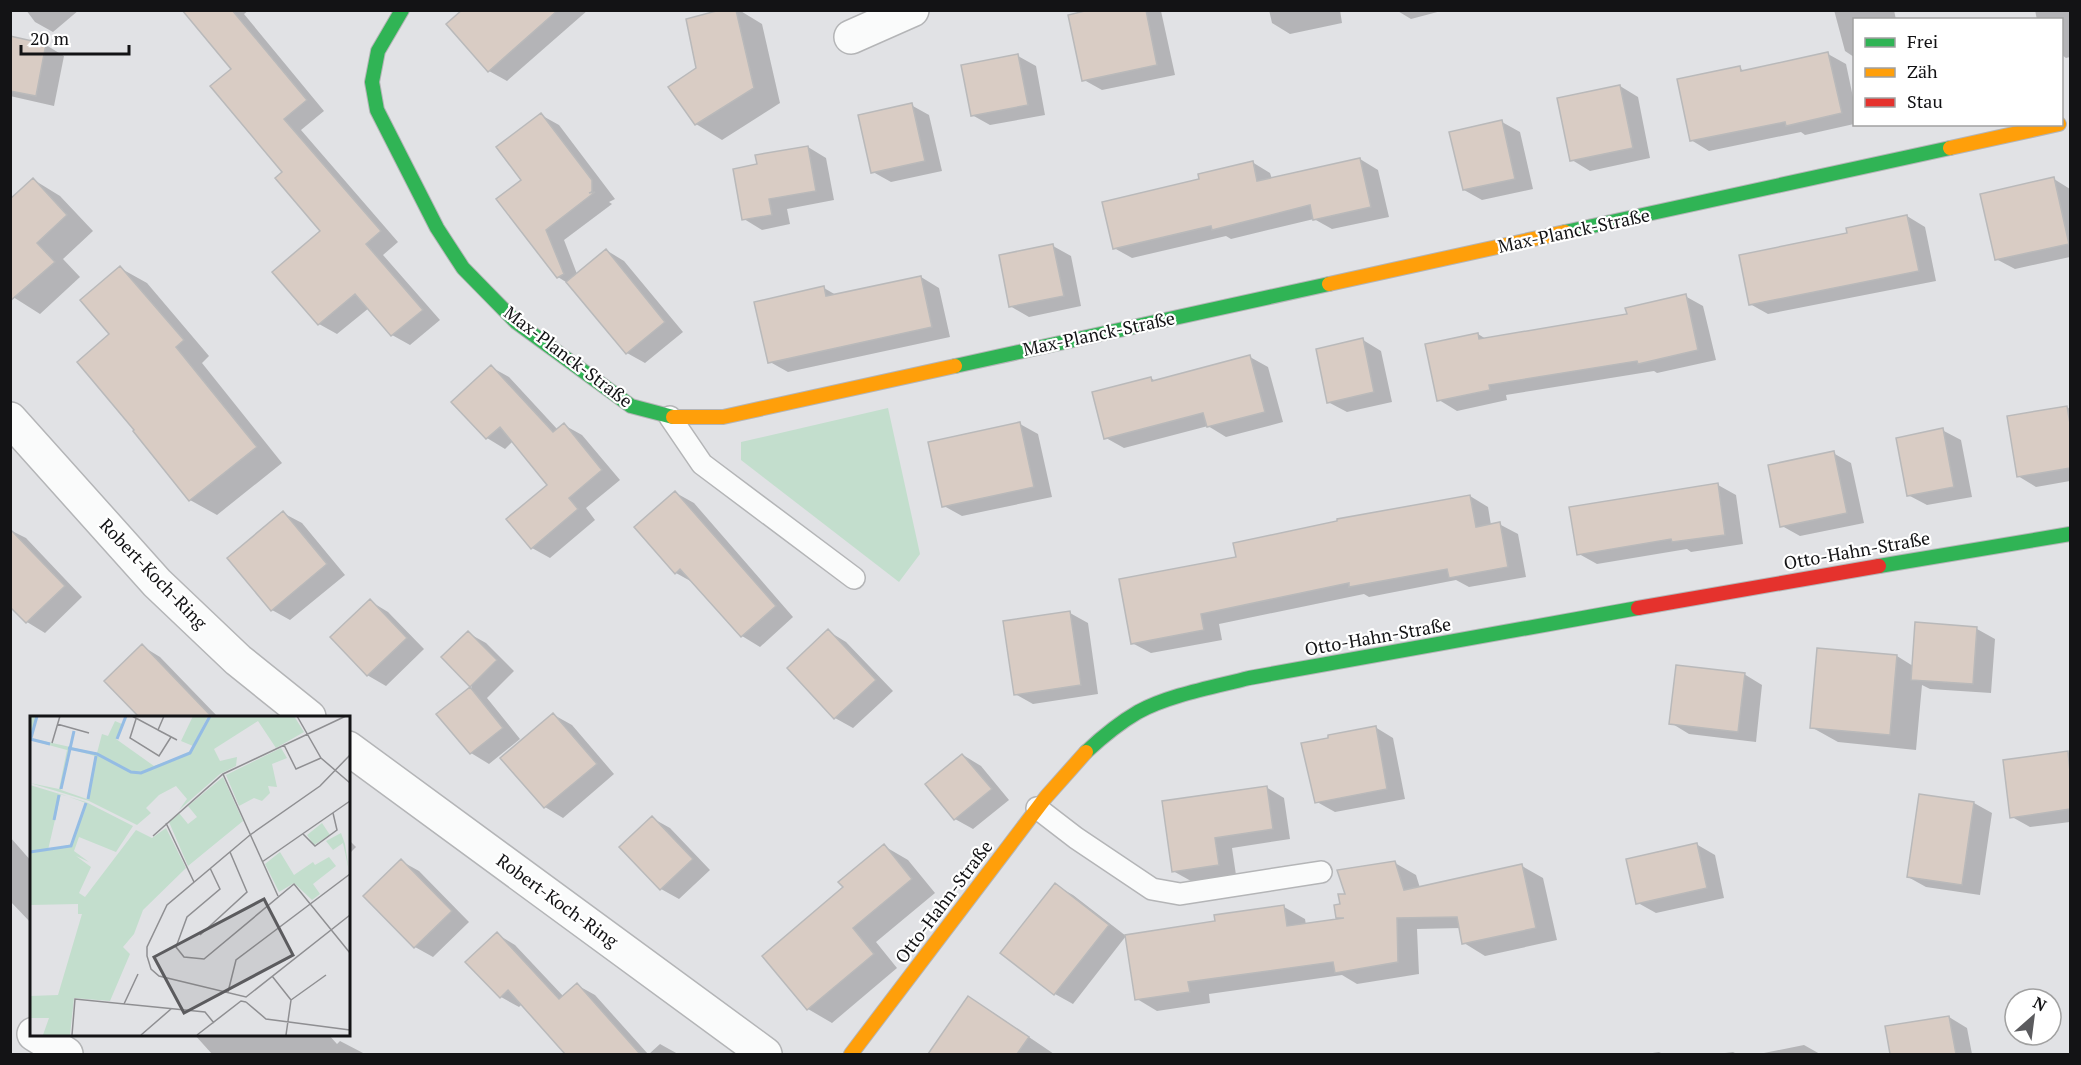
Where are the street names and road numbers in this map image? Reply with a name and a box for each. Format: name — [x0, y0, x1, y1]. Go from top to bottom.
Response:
street label: Max-Planck-Straße — [1496, 202, 1652, 258]
street label: Max-Planck-Straße — [500, 300, 638, 412]
street label: Max-Planck-Straße — [1021, 305, 1177, 361]
street label: Robert-Koch-Ring — [95, 513, 213, 634]
street label: Otto-Hahn-Straße — [1782, 525, 1932, 575]
street label: Otto-Hahn-Straße — [1303, 611, 1453, 661]
street label: Otto-Hahn-Straße — [889, 835, 997, 968]
street label: Robert-Koch-Ring — [492, 848, 624, 953]

